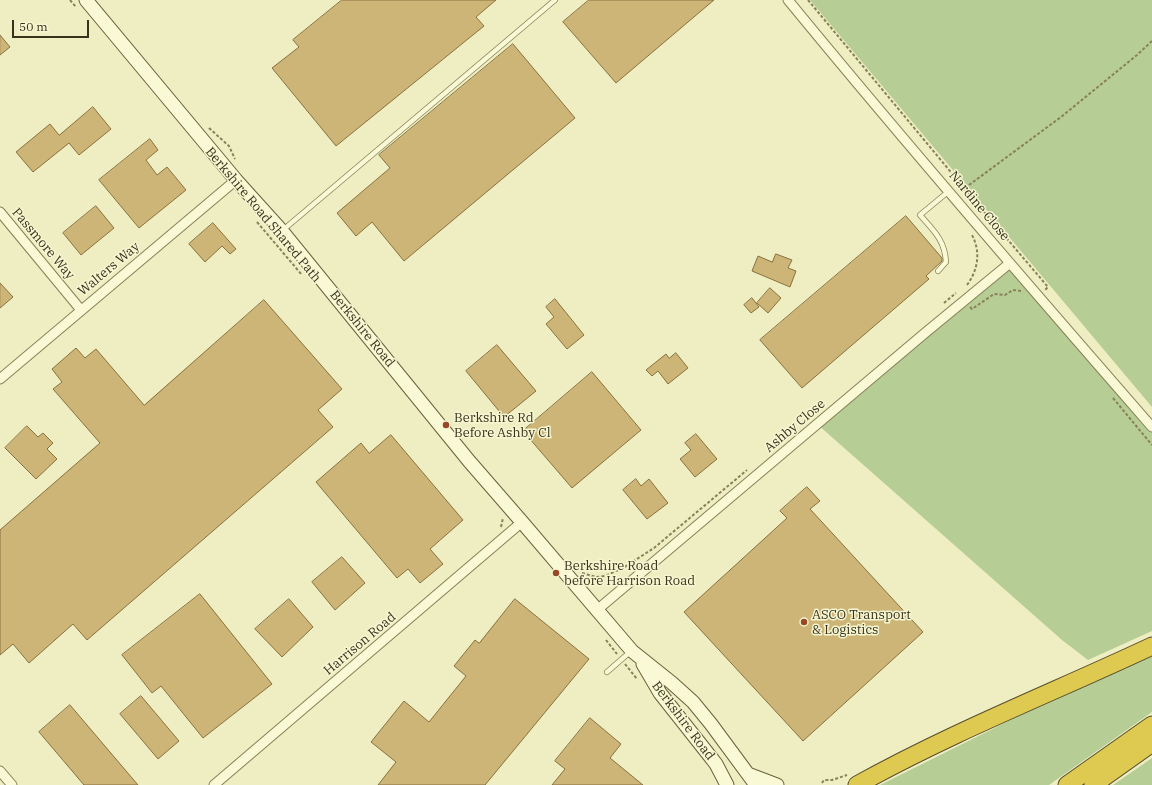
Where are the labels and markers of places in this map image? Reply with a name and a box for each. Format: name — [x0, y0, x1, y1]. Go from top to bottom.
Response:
place label: Berkshire Rd Before Ashby Cl — [454, 410, 551, 441]
marker: Berkshire Rd Before Ashby Cl — [441, 420, 451, 430]
place label: Berkshire Road before Harrison Road — [564, 558, 695, 589]
marker: Berkshire Road before Harrison Road — [551, 568, 561, 578]
place label: ASCO Transport & Logistics — [812, 607, 911, 638]
marker: ASCO Transport & Logistics — [799, 617, 809, 627]

